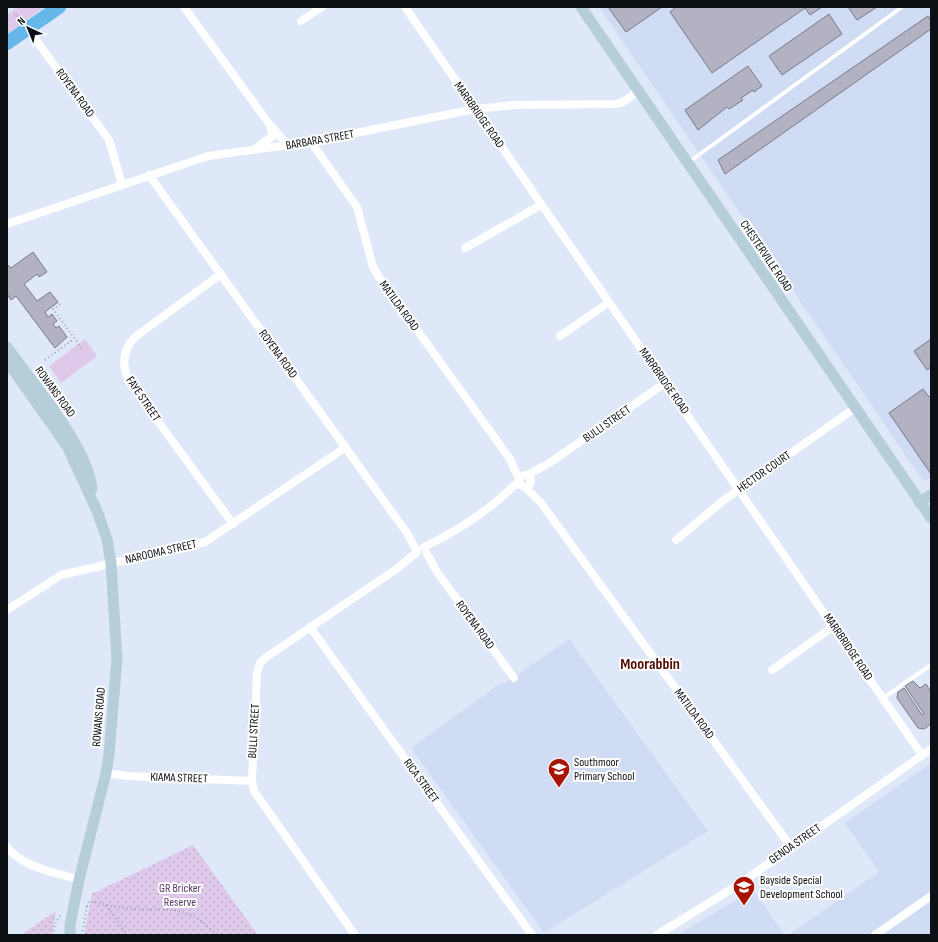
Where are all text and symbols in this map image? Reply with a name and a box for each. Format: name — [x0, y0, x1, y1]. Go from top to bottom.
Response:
north arrow — [8, 8, 48, 48]
text: N — [15, 14, 28, 28]
street label: ROYENA ROAD — [52, 66, 98, 120]
street label: MARRBRIDGE ROAD — [451, 79, 508, 151]
street label: BARBARA STREET — [285, 127, 355, 153]
street label: CHESTERVILLE ROAD — [737, 217, 796, 295]
street label: MATILDA ROAD — [376, 278, 422, 334]
street label: ROYENA ROAD — [255, 327, 301, 381]
street label: MARRBRIDGE ROAD — [636, 345, 693, 417]
street label: ROWANS ROAD — [31, 364, 79, 421]
street label: FAYE STREET — [122, 374, 164, 425]
street label: BULLI STREET — [580, 402, 634, 446]
street label: HECTOR COURT — [734, 448, 794, 496]
street label: NAROOMA STREET — [124, 536, 198, 568]
street label: ROYENA ROAD — [452, 598, 498, 652]
street label: MARRBRIDGE ROAD — [820, 611, 876, 684]
district label: Moorabbin — [620, 655, 680, 674]
street label: MATILDA ROAD — [671, 686, 717, 742]
street label: ROWANS ROAD — [89, 687, 109, 747]
street label: BULLI STREET — [245, 703, 263, 759]
place label: Southmoor Primary School — [574, 755, 634, 784]
street label: RICA STREET — [400, 756, 442, 806]
school or university icon: Southmoor Primary School — [546, 756, 572, 789]
street label: KIAMA STREET — [150, 770, 208, 787]
street label: GENOA STREET — [766, 821, 824, 867]
place label: Bayside Special Development School — [760, 873, 843, 902]
school or university icon: Bayside Special Development School — [731, 874, 757, 907]
park label: GR Bricker Reserve — [159, 881, 202, 910]

